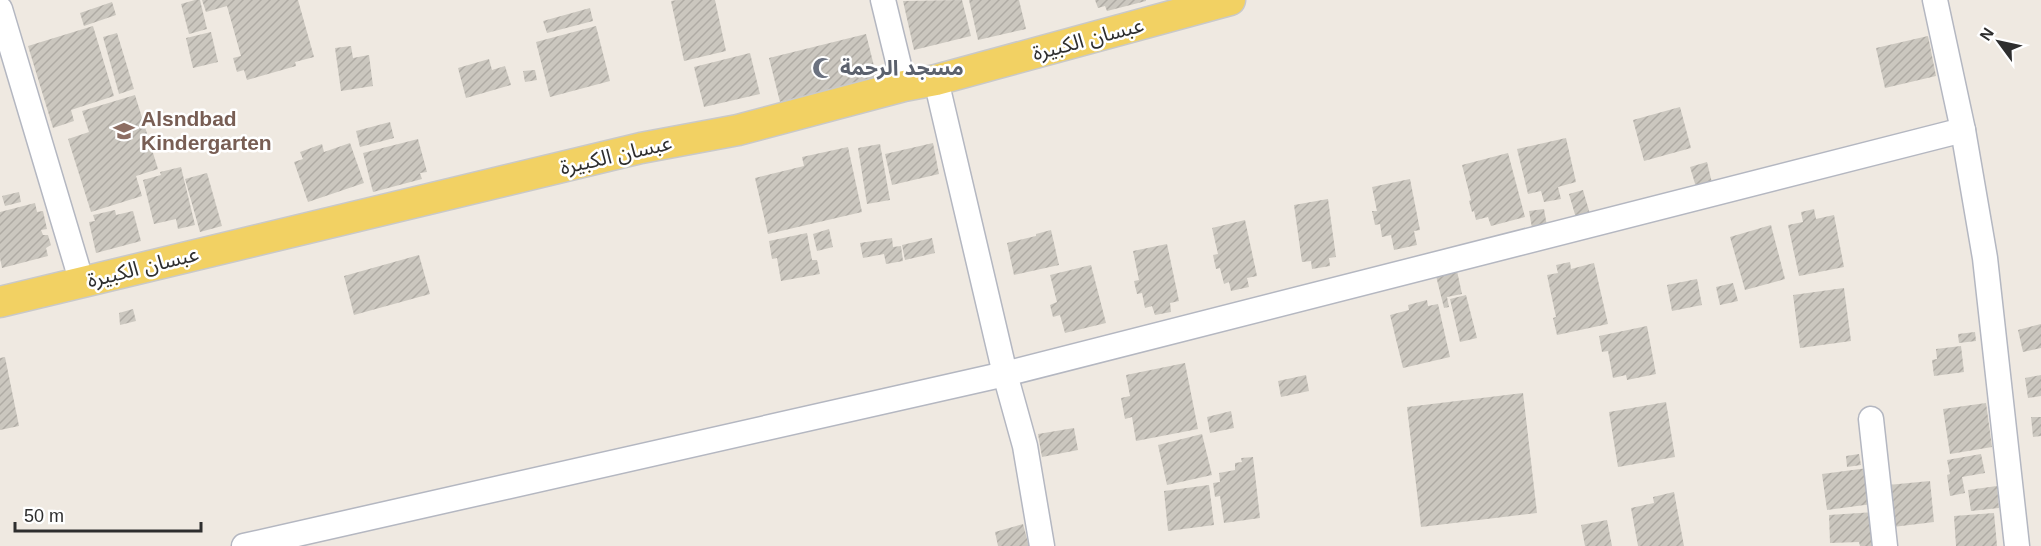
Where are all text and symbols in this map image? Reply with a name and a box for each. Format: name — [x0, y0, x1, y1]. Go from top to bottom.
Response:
north arrow — [1969, 12, 2029, 72]
street label: عبسان الكبيرة — [1030, 13, 1146, 65]
text: N — [1977, 25, 1997, 44]
mosque icon: مسجد الرحمة — [811, 56, 835, 80]
place label: مسجد الرحمة — [840, 56, 964, 80]
place label: Alsndbad Kindergarten — [141, 107, 272, 154]
school or university icon: Alsndbad Kindergarten — [112, 119, 136, 143]
street label: عبسان الكبيرة — [558, 130, 674, 180]
street label: عبسان الكبيرة — [85, 242, 201, 292]
scale bar — [15, 495, 201, 533]
text: 50 m — [24, 506, 64, 526]

